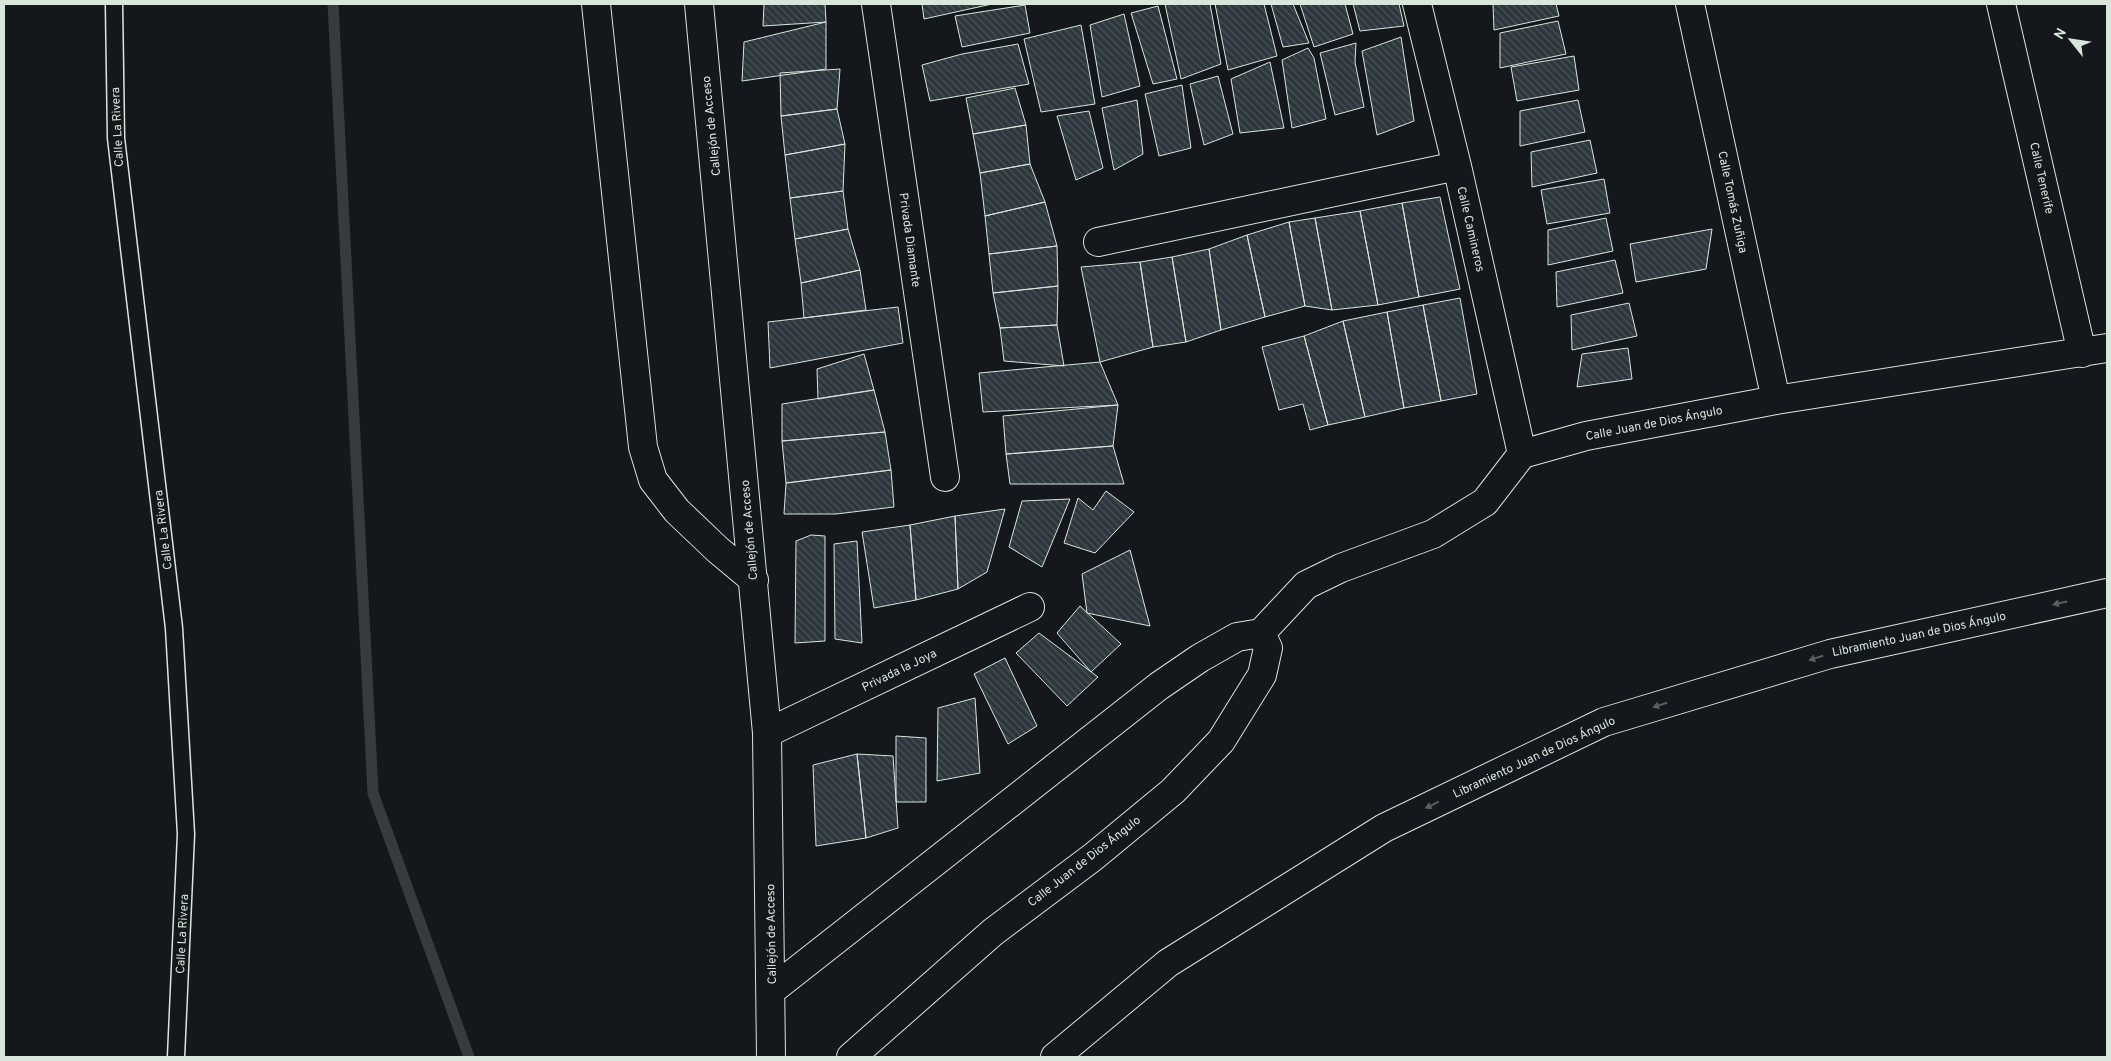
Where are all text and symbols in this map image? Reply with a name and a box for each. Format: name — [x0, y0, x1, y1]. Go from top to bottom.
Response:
north arrow — [2046, 15, 2096, 65]
text: N — [2051, 26, 2071, 43]
street label: Callejón de Acceso — [699, 75, 725, 177]
street label: Calle La Rivera — [108, 87, 128, 167]
street label: Calle Tenerife — [2025, 141, 2057, 216]
street label: Calle Tomás Zuñiga — [1713, 150, 1751, 255]
street label: Calle Camineros — [1452, 185, 1488, 273]
street label: Privada Diamante — [894, 192, 924, 288]
street label: Calle Juan de Dios Ángulo — [1584, 403, 1724, 445]
street label: Callejón de Acceso — [738, 479, 762, 581]
street label: Calle La Rivera — [151, 489, 177, 571]
one-way arrow — [2051, 600, 2067, 608]
street label: Libramiento Juan de Dios Ángulo — [1831, 609, 2008, 661]
street label: Privada la Joya — [859, 646, 940, 696]
one-way arrow — [1808, 655, 1823, 662]
one-way arrow — [1653, 702, 1668, 710]
street label: Libramiento Juan de Dios Ángulo — [1451, 713, 1618, 803]
one-way arrow — [1425, 802, 1439, 810]
street label: Calle Juan de Dios Ángulo — [1025, 812, 1145, 911]
street label: Callejón de Acceso — [763, 883, 781, 984]
street label: Calle La Rivera — [173, 894, 193, 974]

